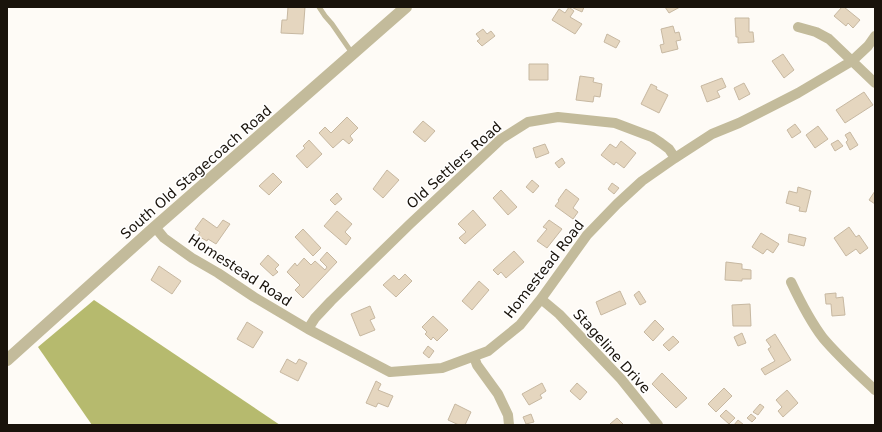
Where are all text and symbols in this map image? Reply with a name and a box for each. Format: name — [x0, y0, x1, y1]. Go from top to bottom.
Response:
street label: South Old Stagecoach Road — [117, 102, 275, 242]
street label: Old Settlers Road — [403, 118, 505, 212]
street label: Homestead Road — [501, 217, 587, 321]
street label: Homestead Road — [185, 231, 295, 309]
street label: Stageline Drive — [570, 306, 654, 396]

